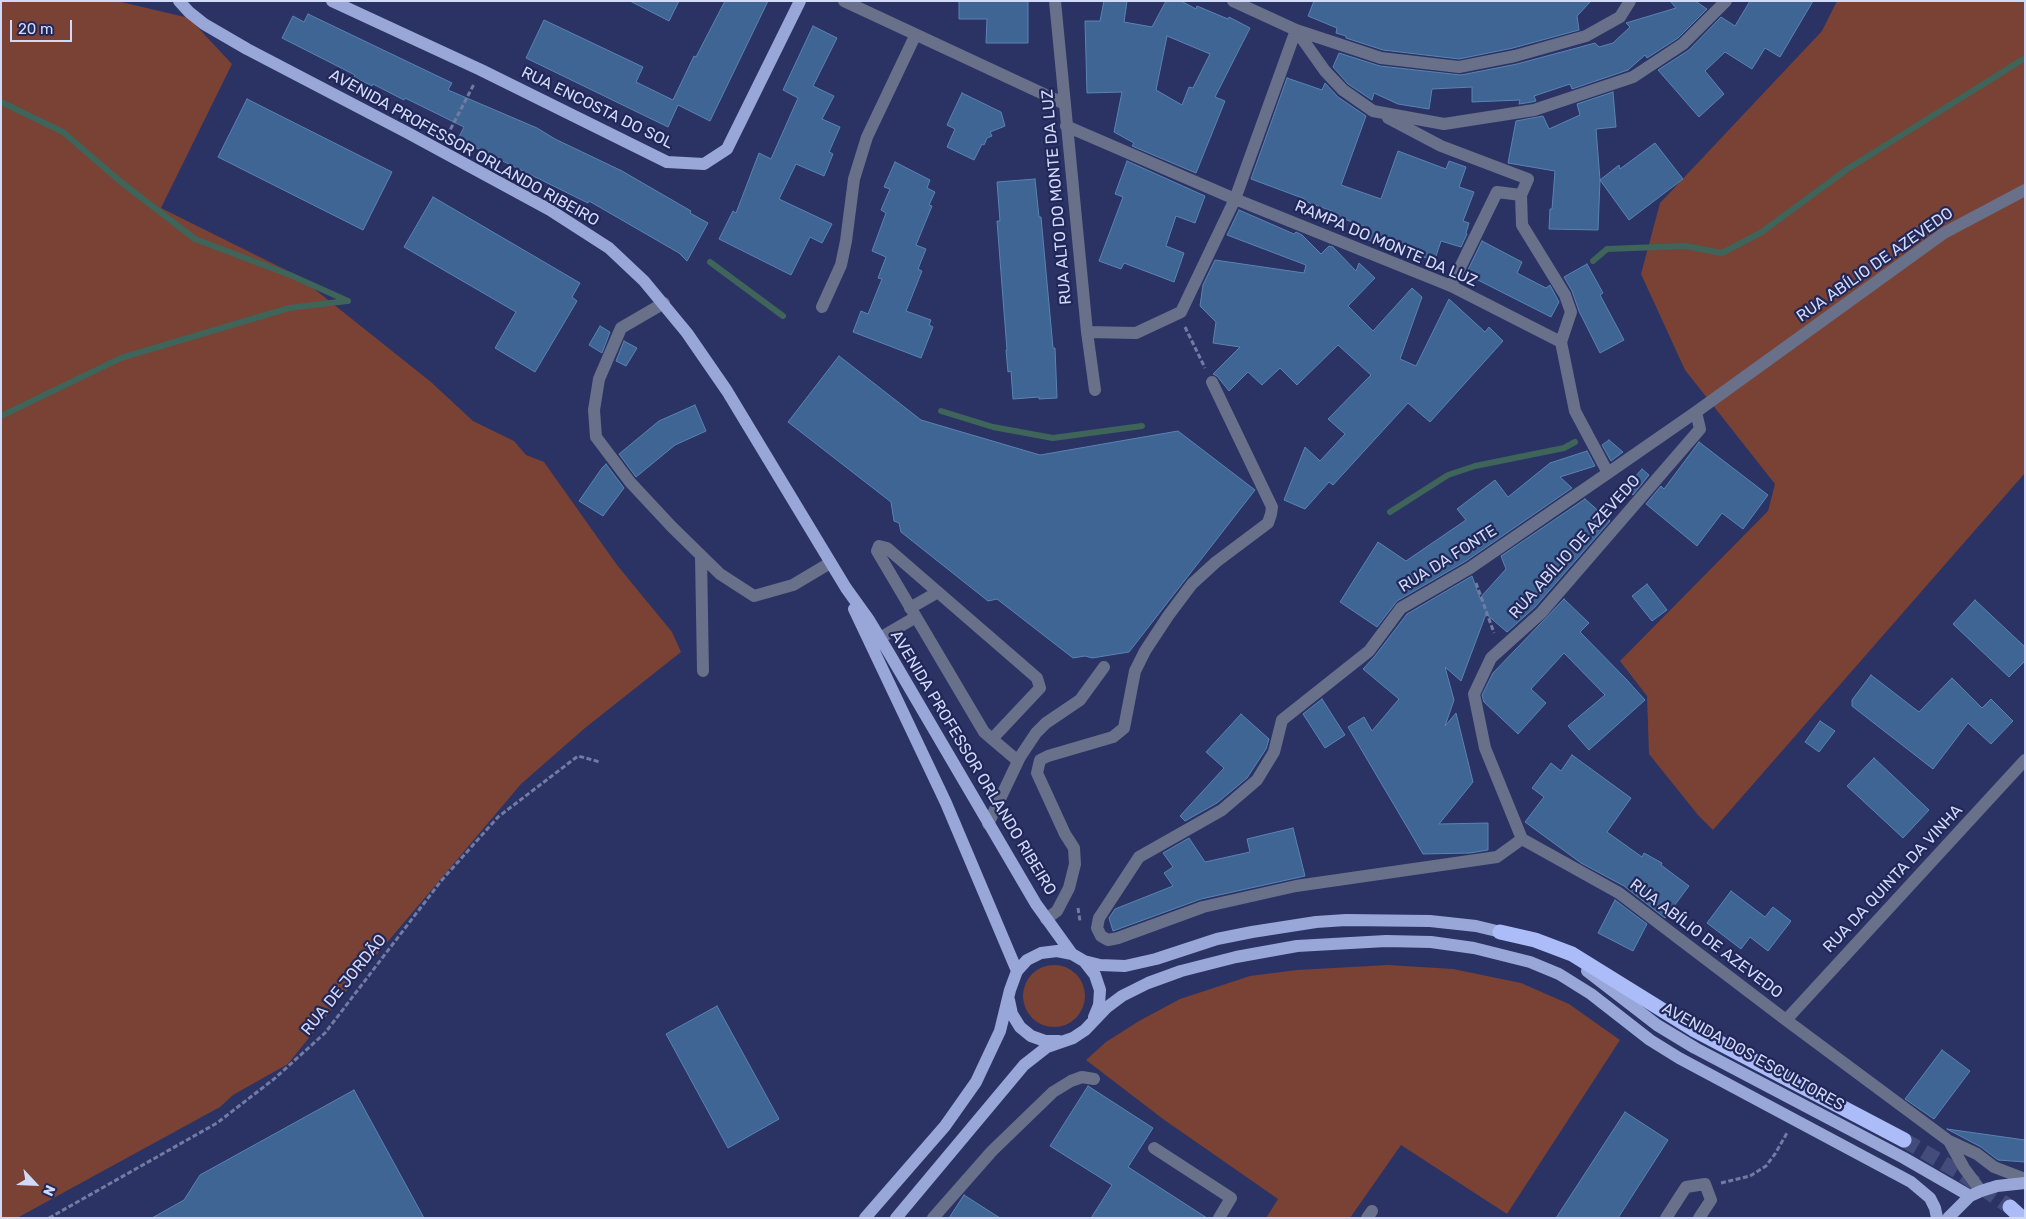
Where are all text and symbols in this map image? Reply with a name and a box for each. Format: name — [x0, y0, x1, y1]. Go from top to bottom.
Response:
scale bar — [12, 10, 75, 42]
text: 20 m — [18, 20, 53, 38]
street label: RUA ENCOSTA DO SOL — [518, 63, 676, 153]
street label: AVENIDA PROFESSOR ORLANDO RIBEIRO — [326, 66, 602, 230]
street label: RUA ALTO DO MONTE DA LUZ — [1038, 89, 1076, 305]
street label: RAMPA DO MONTE DA LUZ — [1292, 197, 1480, 291]
street label: RUA ABÍLIO DE AZEVEDO — [1793, 204, 1957, 326]
street label: RUA ABÍLIO DE AZEVEDO — [1505, 471, 1645, 623]
street label: RUA DA FONTE — [1396, 521, 1500, 597]
street label: AVENIDA PROFESSOR ORLANDO RIBEIRO — [886, 627, 1060, 899]
street label: RUA DA QUINTA DA VINHA — [1819, 801, 1967, 957]
street label: RUA ABÍLIO DE AZEVEDO — [1626, 875, 1786, 1003]
street label: RUA DE JORDÃO — [297, 931, 391, 1039]
street label: AVENIDA DOS ESCULTORES — [1659, 999, 1847, 1115]
north arrow — [10, 1159, 60, 1209]
text: N — [39, 1182, 59, 1199]

